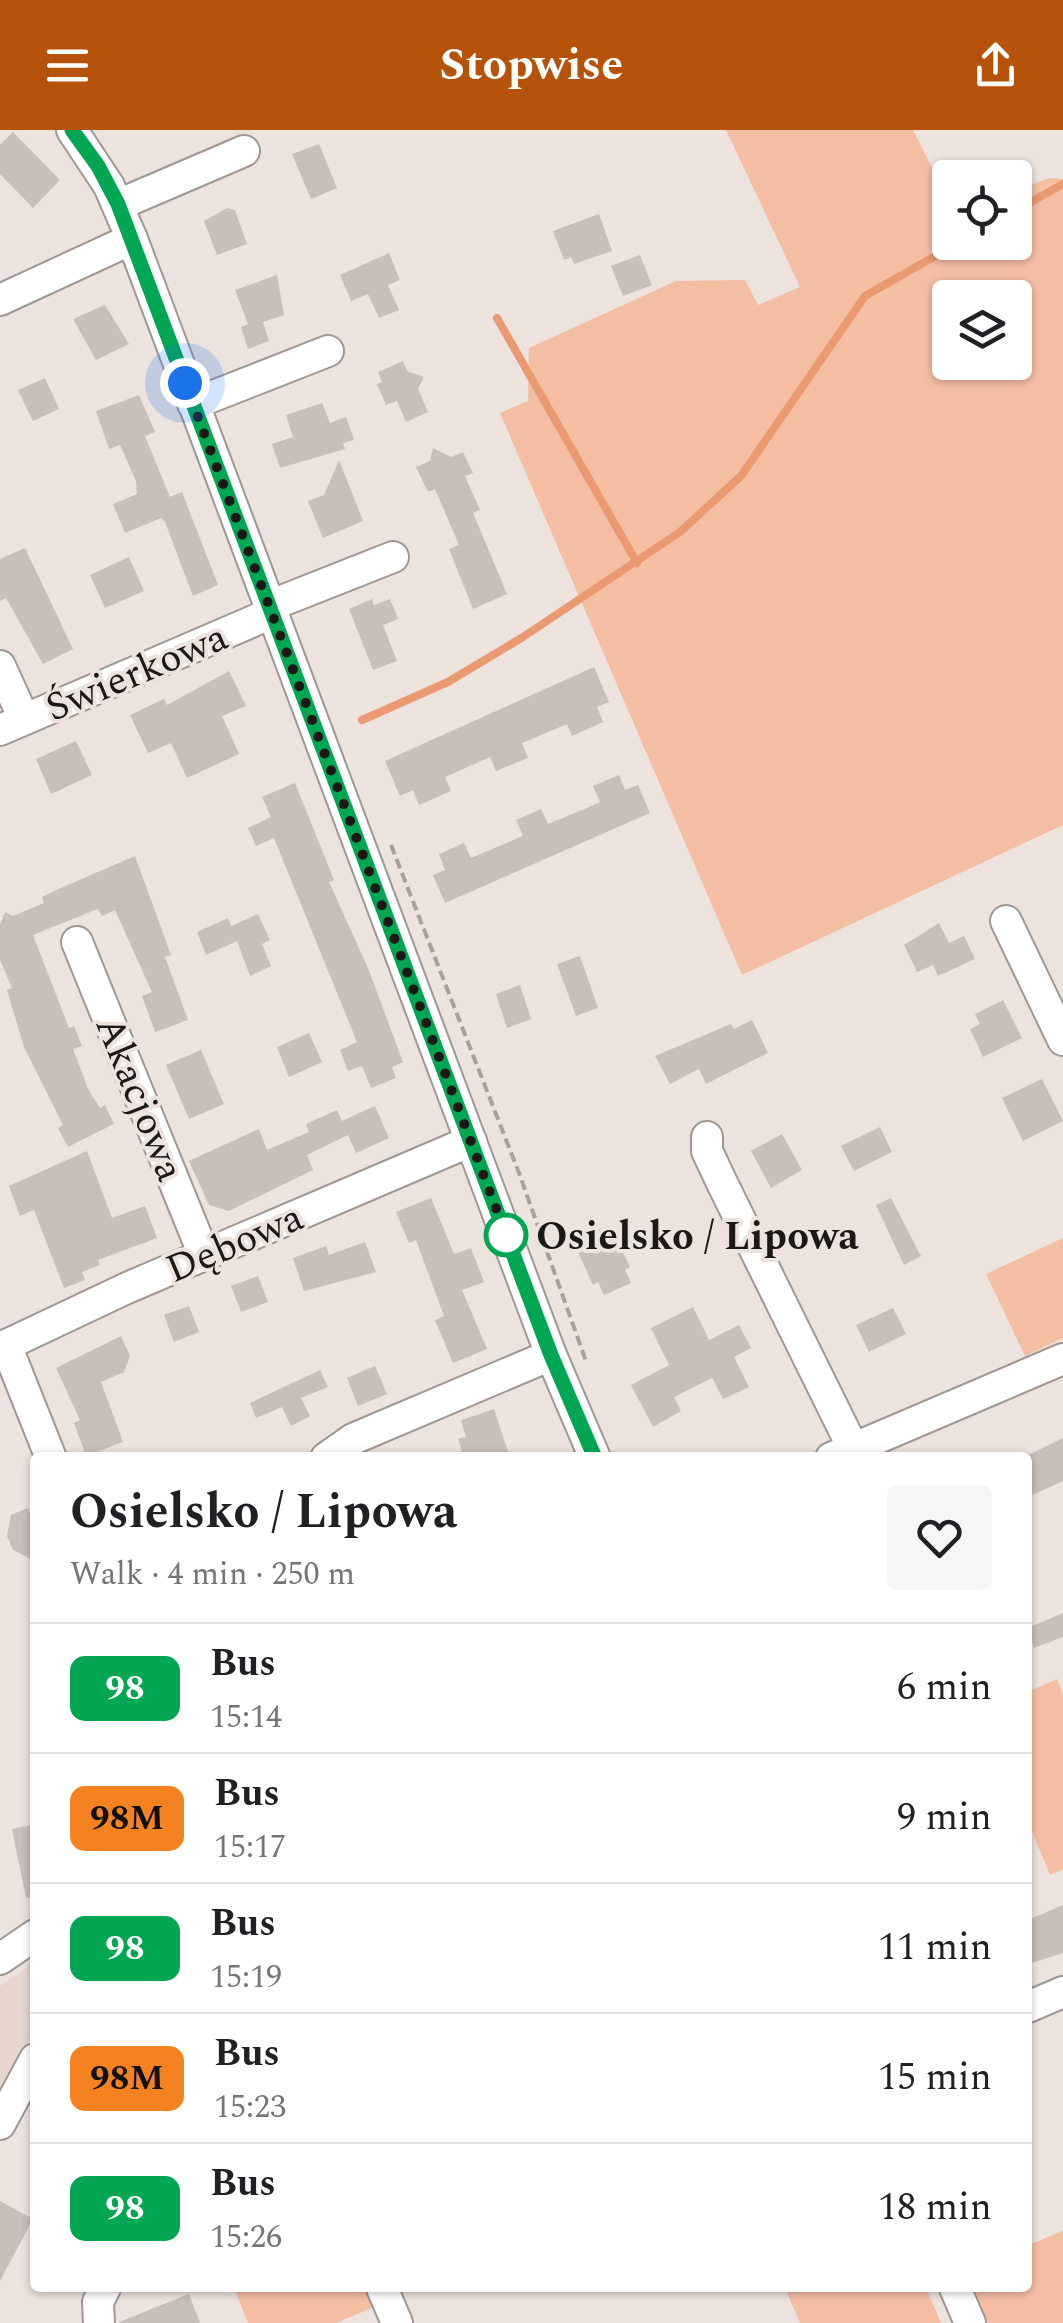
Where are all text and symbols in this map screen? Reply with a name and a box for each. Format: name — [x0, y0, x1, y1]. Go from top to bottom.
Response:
text: Stopwise — [440, 31, 623, 100]
icon: menu — [40, 38, 95, 93]
icon: share — [968, 38, 1023, 93]
map controls — [932, 160, 1032, 380]
button: locate — [932, 160, 1032, 260]
button: layers — [932, 280, 1032, 380]
your location — [160, 358, 210, 408]
street label: Świerkowa — [36, 607, 238, 739]
street label: Akacjowa — [78, 1007, 200, 1191]
street label: Dębowa — [157, 1188, 314, 1301]
place label: Osielsko / Lipowa — [536, 1207, 859, 1268]
marker: Osielsko / Lipowa — [485, 1214, 527, 1256]
text: Osielsko / Lipowa — [70, 1476, 458, 1549]
button: heart — [887, 1485, 992, 1590]
text: Walk · 4 min · 250 m — [70, 1550, 355, 1599]
text: Bus — [210, 1635, 276, 1693]
text: 6 min — [897, 1659, 992, 1717]
text: 98 — [105, 1662, 145, 1715]
text: 15:14 — [210, 1693, 282, 1742]
text: Bus — [214, 1765, 280, 1823]
text: 9 min — [897, 1789, 992, 1847]
text: 98M — [90, 1792, 164, 1845]
text: 15:17 — [214, 1823, 286, 1872]
text: Bus — [210, 1895, 276, 1953]
text: 11 min — [878, 1919, 992, 1977]
text: 98 — [105, 1922, 145, 1975]
text: 15:19 — [210, 1953, 282, 2002]
text: Bus — [214, 2025, 280, 2083]
text: 15 min — [878, 2049, 992, 2107]
text: 98M — [90, 2052, 164, 2105]
text: 15:23 — [214, 2083, 286, 2132]
text: Bus — [210, 2155, 276, 2213]
text: 18 min — [878, 2179, 992, 2237]
text: 98 — [105, 2182, 145, 2235]
text: 15:26 — [210, 2213, 282, 2262]

